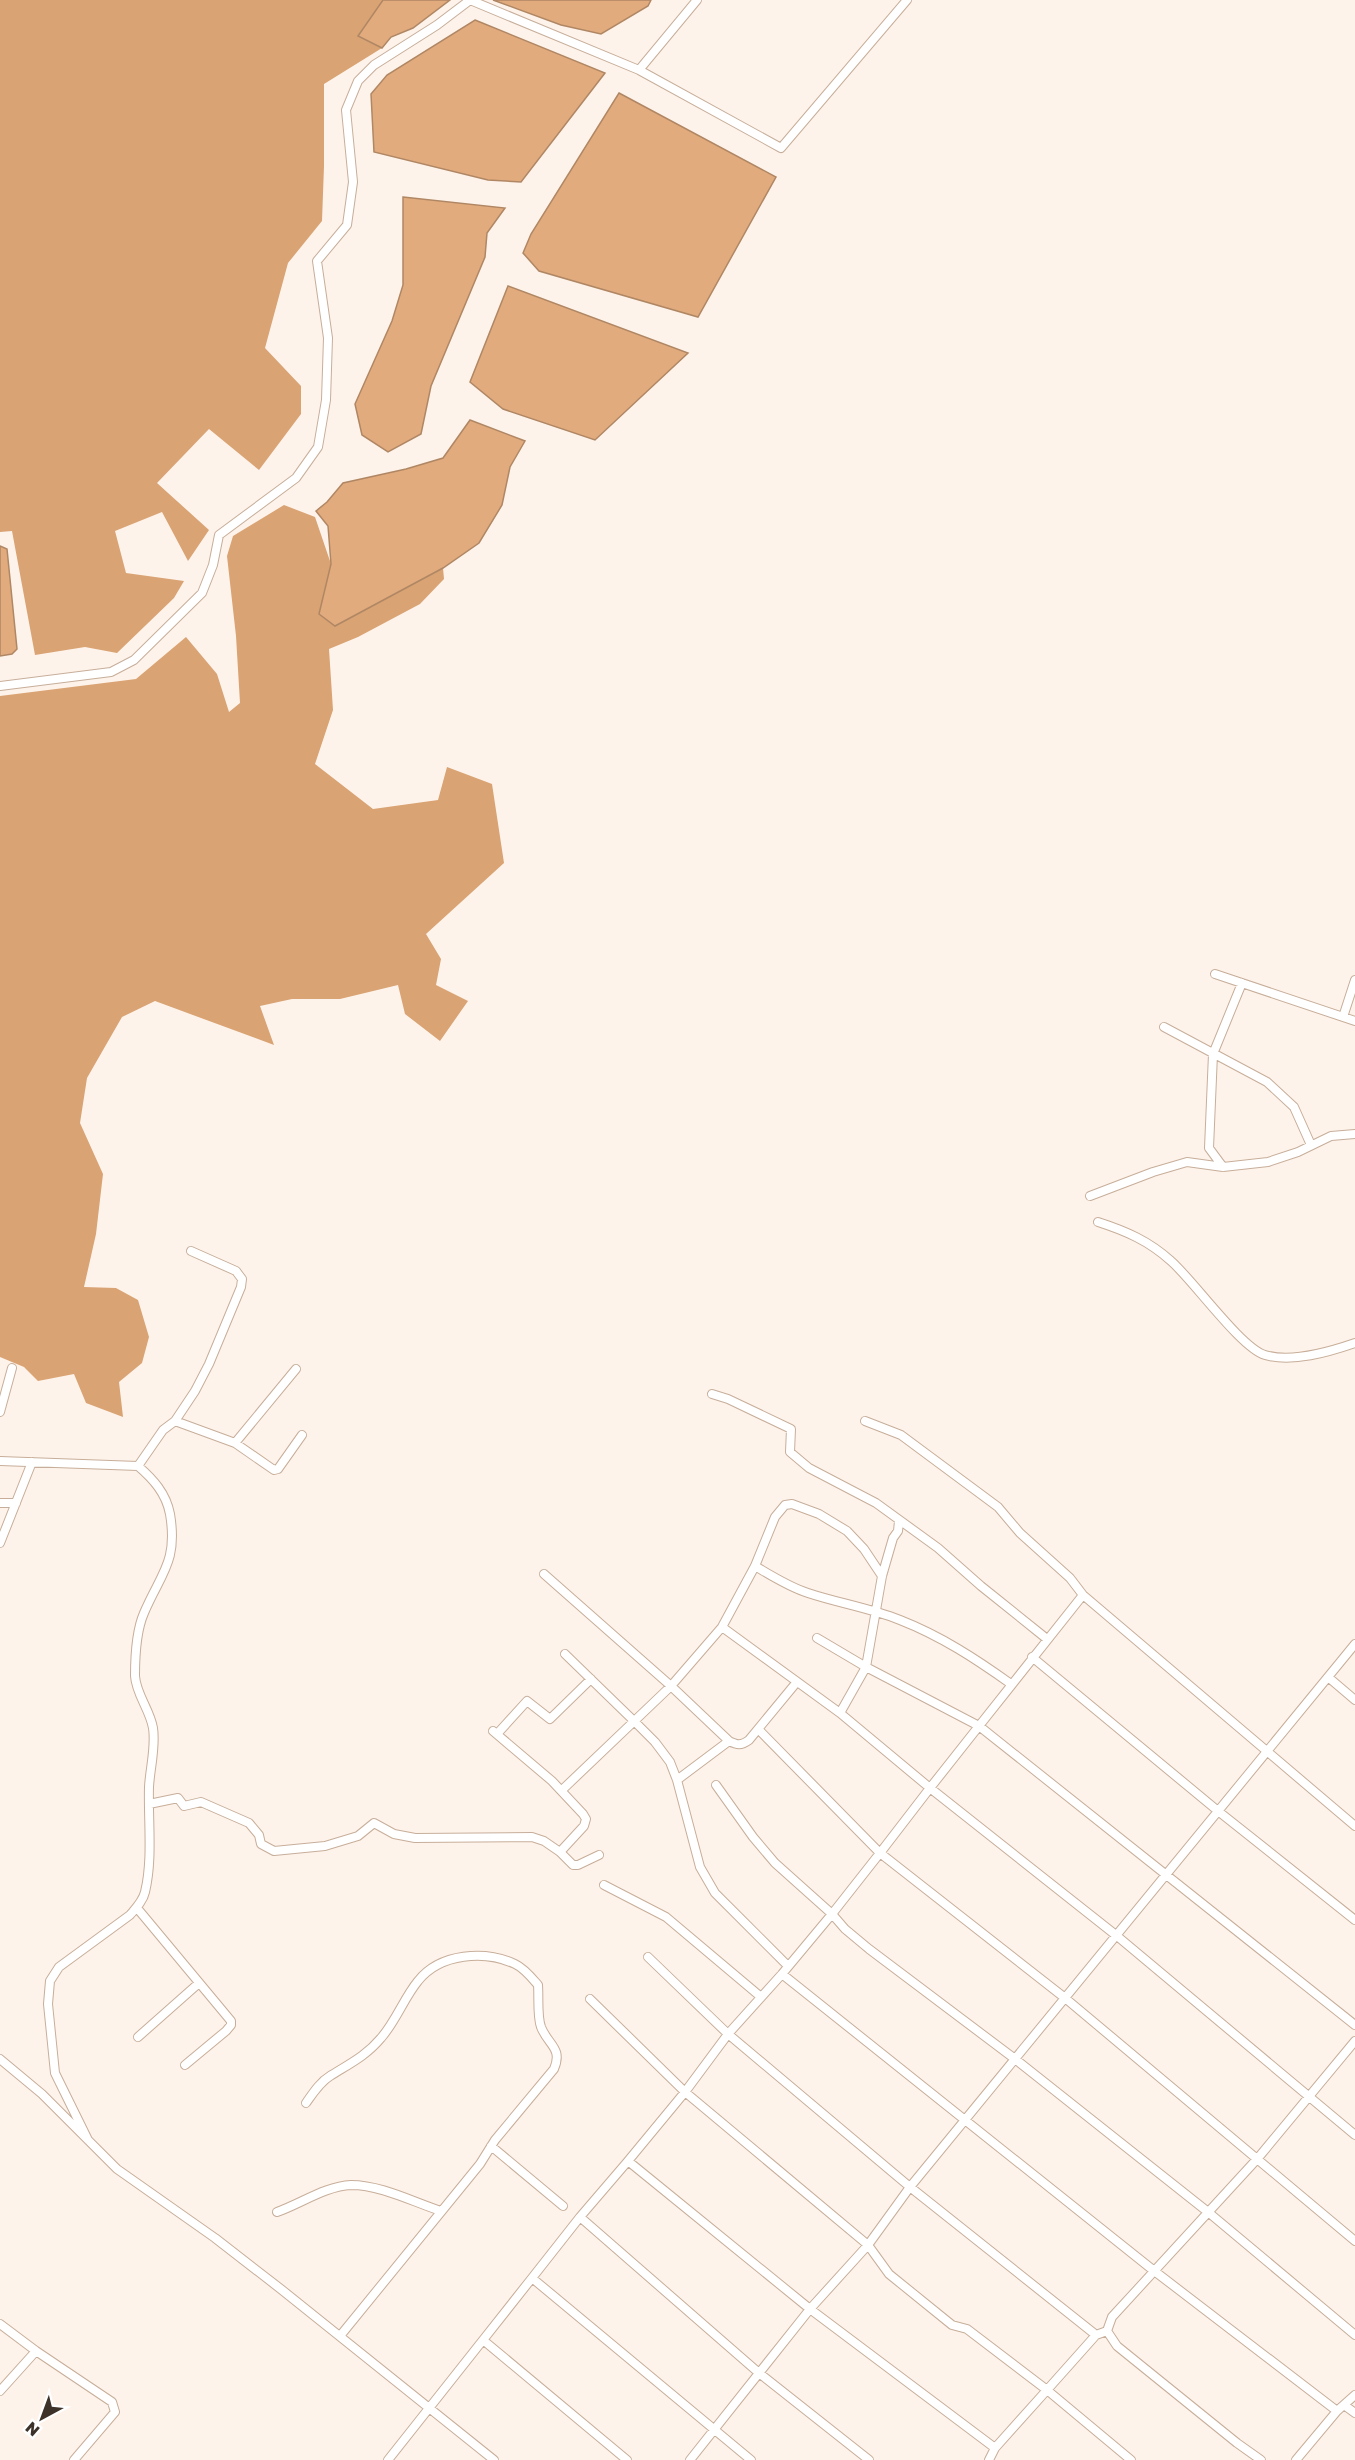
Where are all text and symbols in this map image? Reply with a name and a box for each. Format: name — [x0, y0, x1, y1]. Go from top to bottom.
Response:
north arrow — [12, 2388, 72, 2448]
text: N — [21, 2418, 43, 2441]

